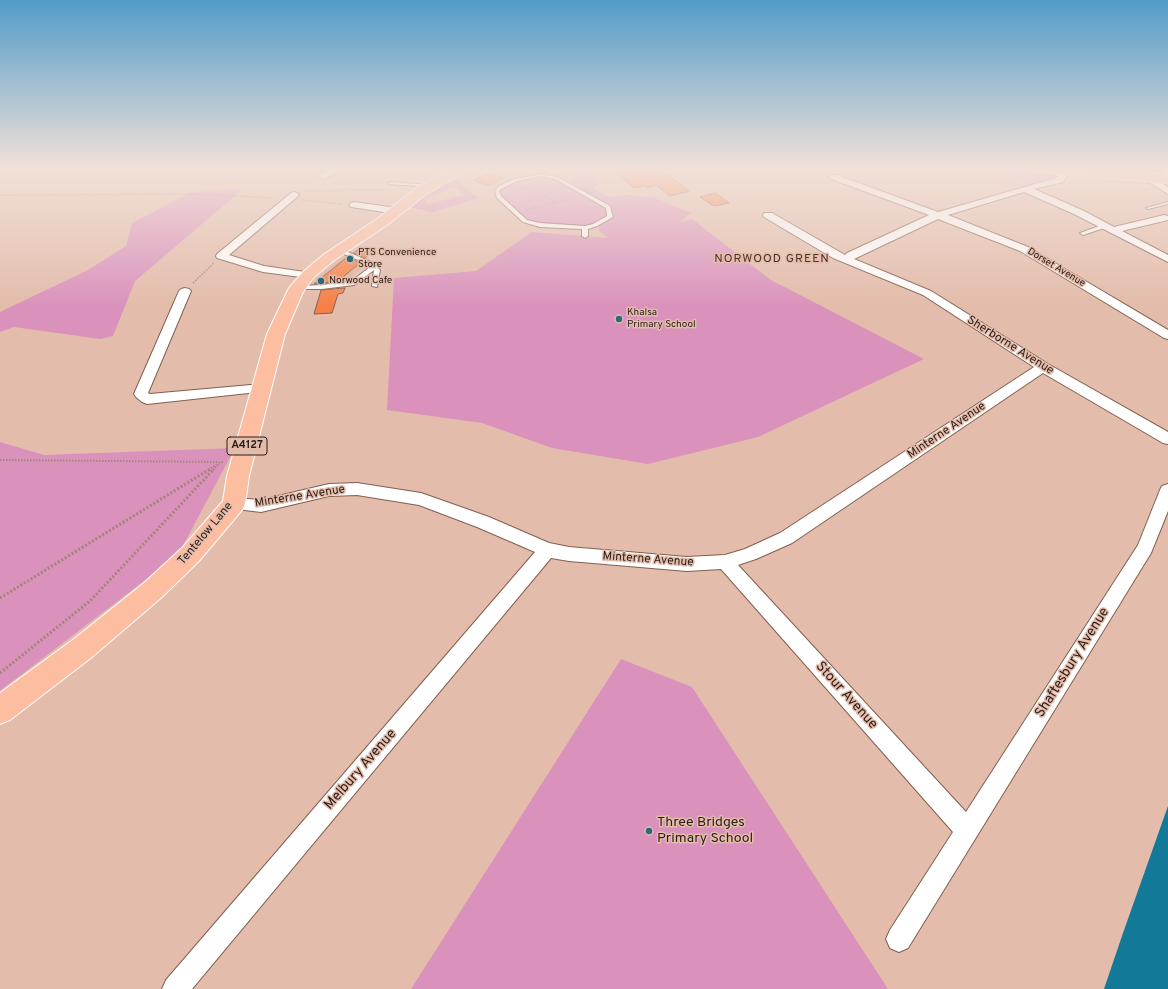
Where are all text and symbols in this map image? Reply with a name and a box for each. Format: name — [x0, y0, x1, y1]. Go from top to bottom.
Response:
street label: Dorset Avenue — [1025, 246, 1087, 290]
place label: PTS Convenience Store — [358, 247, 436, 270]
district label: NORWOOD GREEN — [714, 253, 830, 267]
marker: PTS Convenience Store — [345, 254, 355, 264]
place label: Norwood Cafe — [329, 275, 392, 287]
marker: Norwood Cafe — [316, 276, 326, 286]
place label: Khalsa Primary School — [627, 307, 696, 330]
street label: Sherborne Avenue — [964, 313, 1056, 379]
marker: Khalsa Primary School — [614, 314, 624, 324]
street label: Minterne Avenue — [905, 400, 989, 462]
road number: A4127 — [227, 437, 267, 455]
street label: Minterne Avenue — [254, 483, 346, 511]
street label: Tentelow Lane — [176, 500, 236, 568]
street label: Minterne Avenue — [602, 550, 694, 570]
street label: Shaftesbury Avenue — [1032, 605, 1114, 721]
street label: Stour Avenue — [811, 659, 881, 733]
street label: Melbury Avenue — [321, 726, 401, 814]
place label: Three Bridges Primary School — [657, 815, 753, 848]
marker: Three Bridges Primary School — [644, 826, 654, 836]

